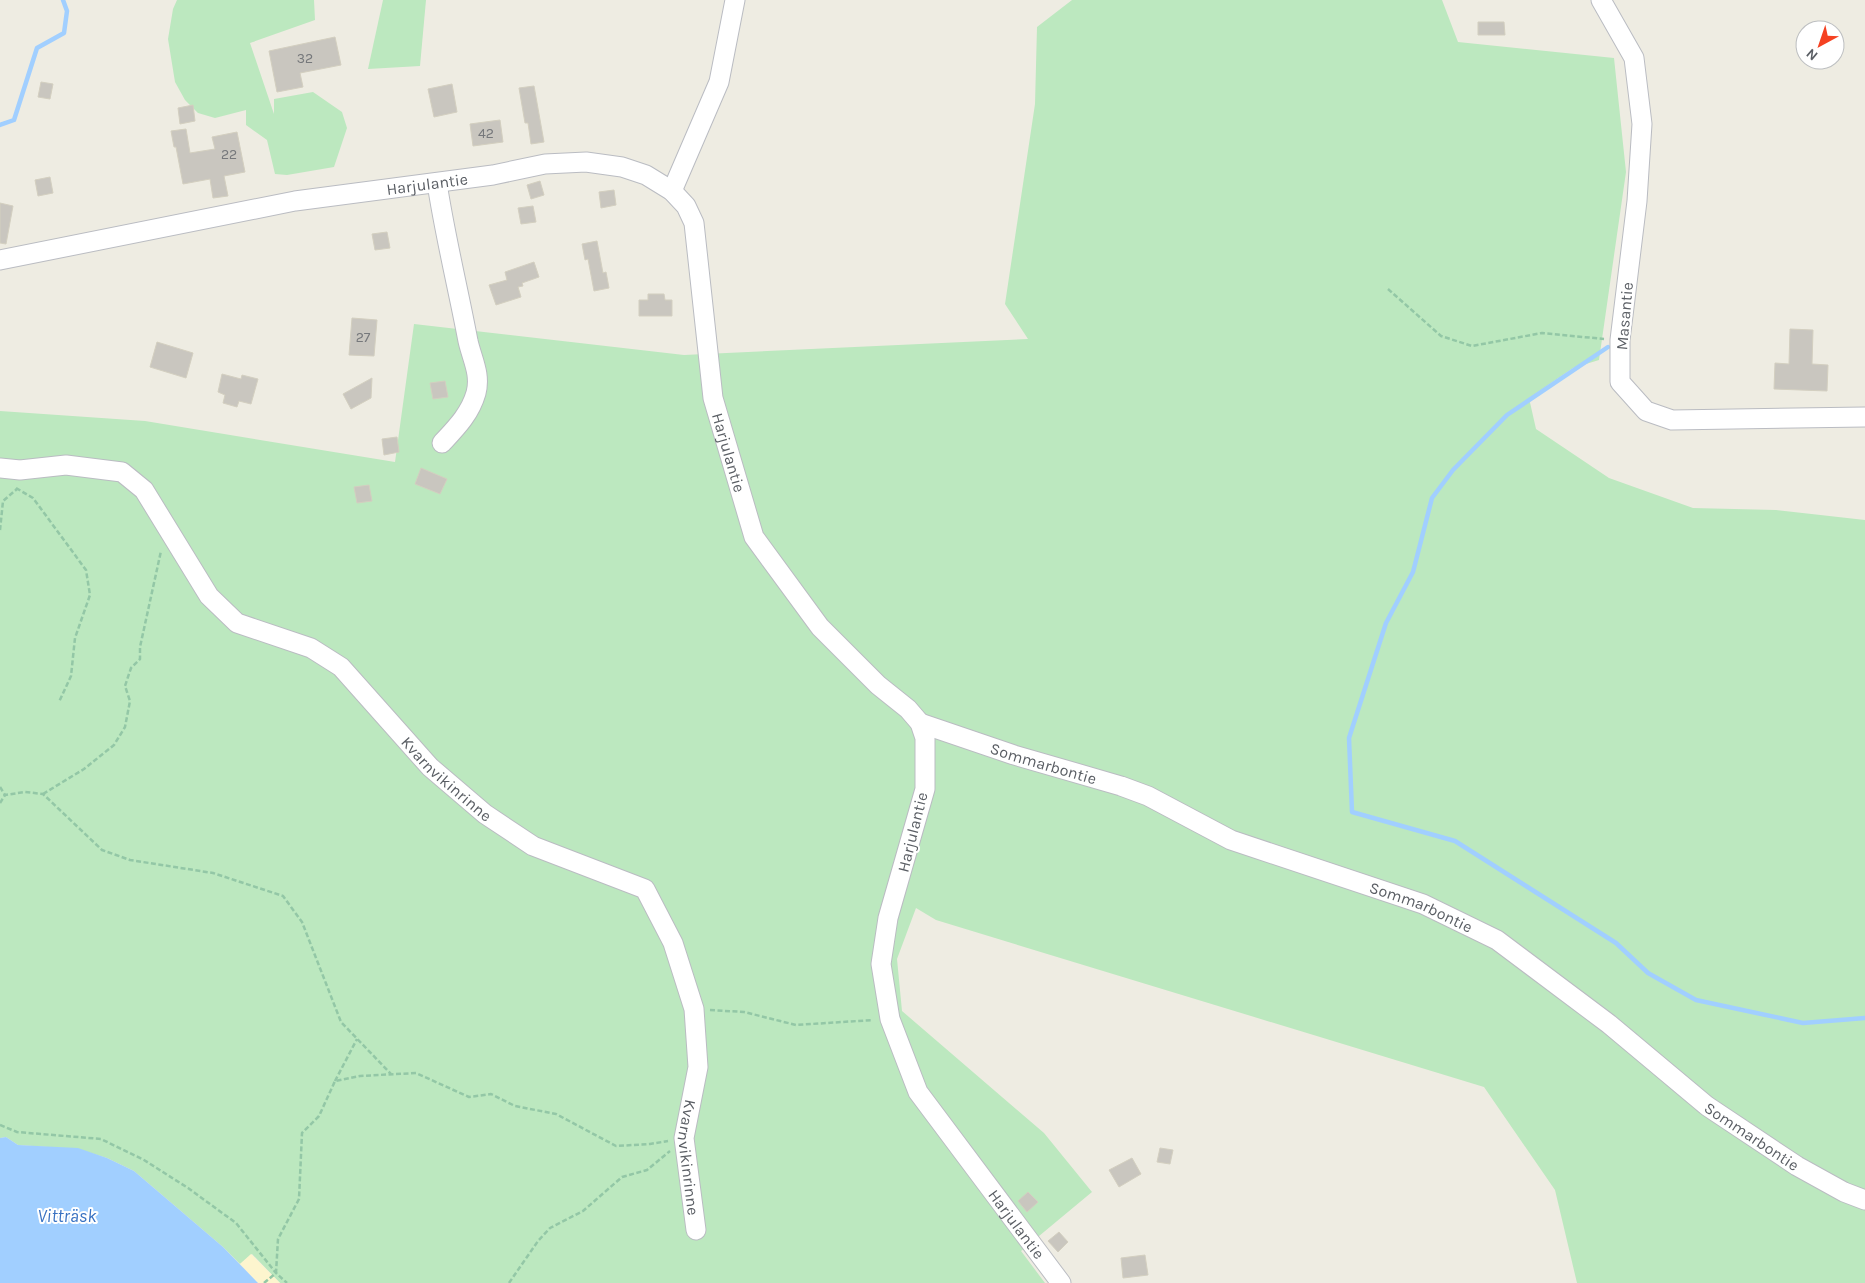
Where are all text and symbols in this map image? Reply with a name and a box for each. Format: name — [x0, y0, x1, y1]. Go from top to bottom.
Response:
north arrow — [1795, 20, 1845, 70]
text: N — [1803, 45, 1821, 64]
house number: 32 — [297, 50, 313, 67]
house number: 42 — [478, 125, 494, 142]
house number: 22 — [221, 146, 237, 163]
street label: Harjulantie — [385, 169, 469, 199]
street label: Masantie — [1612, 281, 1637, 351]
house number: 27 — [356, 329, 371, 346]
street label: Harjulantie — [708, 411, 749, 495]
street label: Kvarnvikinrinne — [397, 732, 495, 826]
street label: Sommarbontie — [988, 739, 1099, 788]
street label: Harjulantie — [893, 790, 932, 874]
street label: Sommarbontie — [1367, 878, 1476, 937]
street label: Kvarnvikinrinne — [674, 1098, 703, 1216]
street label: Sommarbontie — [1701, 1098, 1803, 1175]
street label: Harjulantie — [984, 1186, 1049, 1263]
water label: Vitträsk — [37, 1205, 97, 1227]

